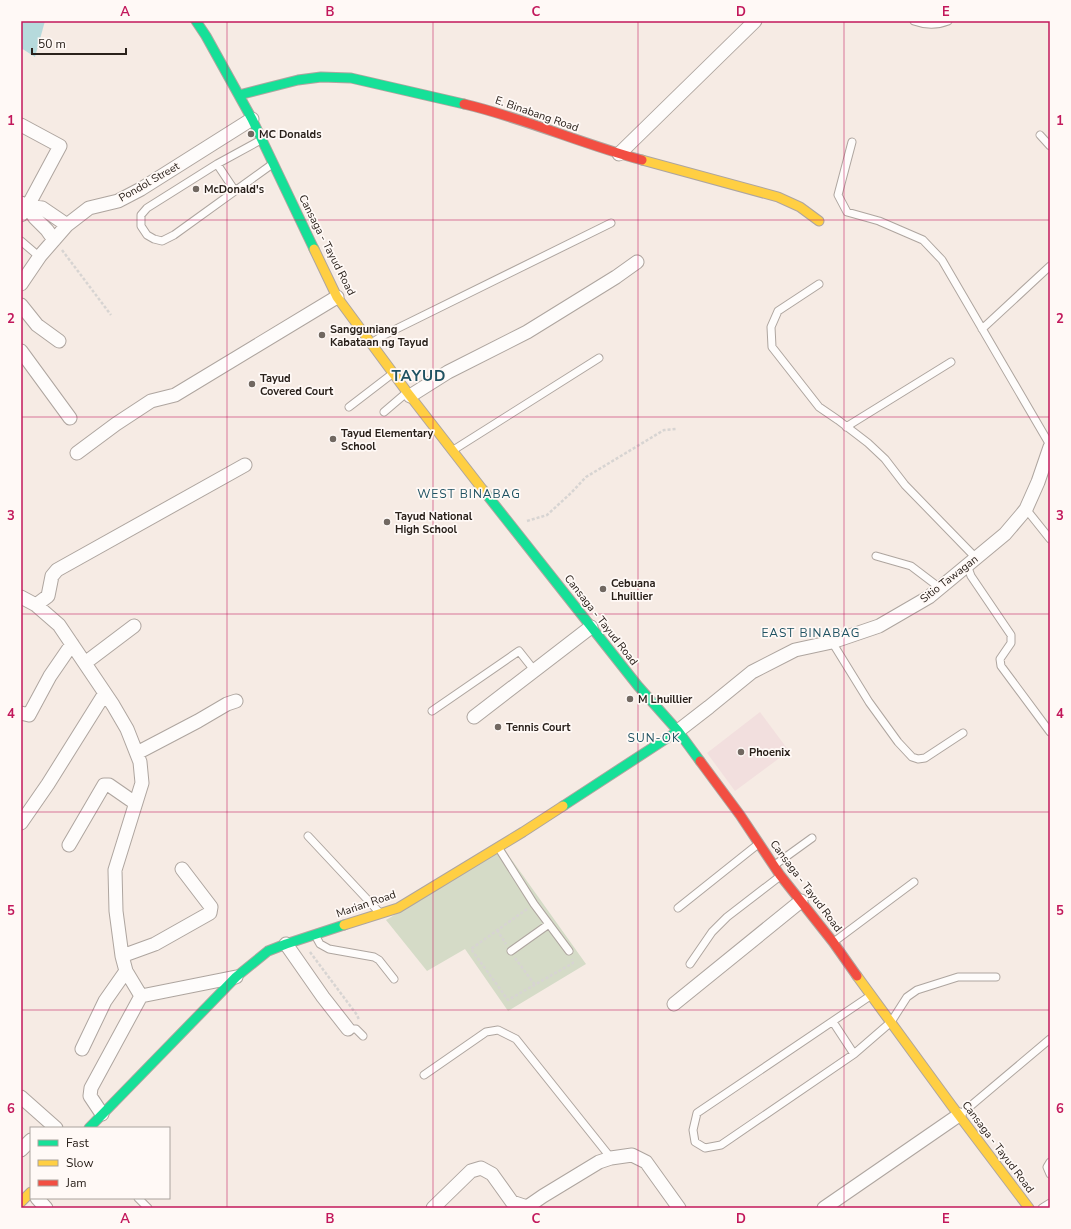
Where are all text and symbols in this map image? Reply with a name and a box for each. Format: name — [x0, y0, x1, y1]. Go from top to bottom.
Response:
text: A — [120, 3, 130, 21]
text: B — [326, 3, 335, 21]
text: C — [532, 3, 541, 21]
text: D — [736, 3, 746, 21]
text: E — [942, 3, 950, 21]
scale bar — [32, 30, 126, 56]
text: 50 m — [38, 36, 66, 52]
street label: E. Binabang Road — [493, 93, 581, 135]
text: 1 — [7, 112, 15, 130]
text: 1 — [1056, 112, 1064, 130]
place label: MC Donalds — [259, 127, 322, 142]
marker: MC Donalds — [246, 129, 256, 139]
street label: Pondol Street — [116, 159, 182, 205]
place label: McDonald's — [204, 182, 264, 197]
marker: McDonald's — [191, 184, 201, 194]
street label: Cansaga - Tayud Road — [295, 192, 359, 298]
text: 2 — [7, 310, 15, 328]
text: 2 — [1056, 310, 1064, 328]
place label: Sangguniang Kabataan ng Tayud — [330, 322, 428, 350]
marker: Sangguniang Kabataan ng Tayud — [317, 330, 327, 340]
district label: TAYUD — [391, 366, 447, 386]
place label: Tayud Covered Court — [260, 371, 334, 399]
marker: Tayud Covered Court — [247, 379, 257, 389]
place label: Tayud Elementary School — [341, 426, 434, 454]
marker: Tayud Elementary School — [328, 434, 338, 444]
district label: WEST BINABAG — [417, 486, 521, 502]
text: 3 — [7, 507, 15, 525]
text: 3 — [1056, 507, 1064, 525]
place label: Tayud National High School — [395, 509, 473, 537]
marker: Tayud National High School — [382, 517, 392, 527]
street label: Sitio Tawagan — [917, 552, 981, 606]
street label: Cansaga - Tayud Road — [561, 572, 641, 668]
place label: Cebuana Lhuillier — [611, 576, 655, 604]
marker: Cebuana Lhuillier — [598, 584, 608, 594]
district label: EAST BINABAG — [761, 625, 861, 641]
place label: M Lhuillier — [638, 692, 693, 707]
marker: M Lhuillier — [625, 694, 635, 704]
text: 4 — [7, 705, 15, 723]
text: 4 — [1056, 705, 1064, 723]
place label: Tennis Court — [506, 720, 571, 735]
marker: Tennis Court — [493, 722, 503, 732]
district label: SUN-OK — [628, 730, 680, 746]
place label: Phoenix — [749, 745, 791, 760]
marker: Phoenix — [736, 747, 746, 757]
street label: Cansaga - Tayud Road — [767, 837, 845, 935]
street label: Marian Road — [334, 887, 398, 921]
text: 5 — [7, 902, 15, 920]
text: 5 — [1056, 902, 1064, 920]
street label: Cansaga - Tayud Road — [959, 1098, 1037, 1196]
text: 6 — [7, 1100, 15, 1118]
text: 6 — [1056, 1100, 1064, 1118]
legend — [30, 1127, 170, 1199]
text: Fast — [66, 1135, 89, 1151]
text: Slow — [66, 1155, 94, 1171]
text: Jam — [65, 1175, 87, 1191]
text: A — [120, 1210, 130, 1228]
text: B — [326, 1210, 335, 1228]
text: C — [532, 1210, 541, 1228]
text: D — [736, 1210, 746, 1228]
text: E — [942, 1210, 950, 1228]

